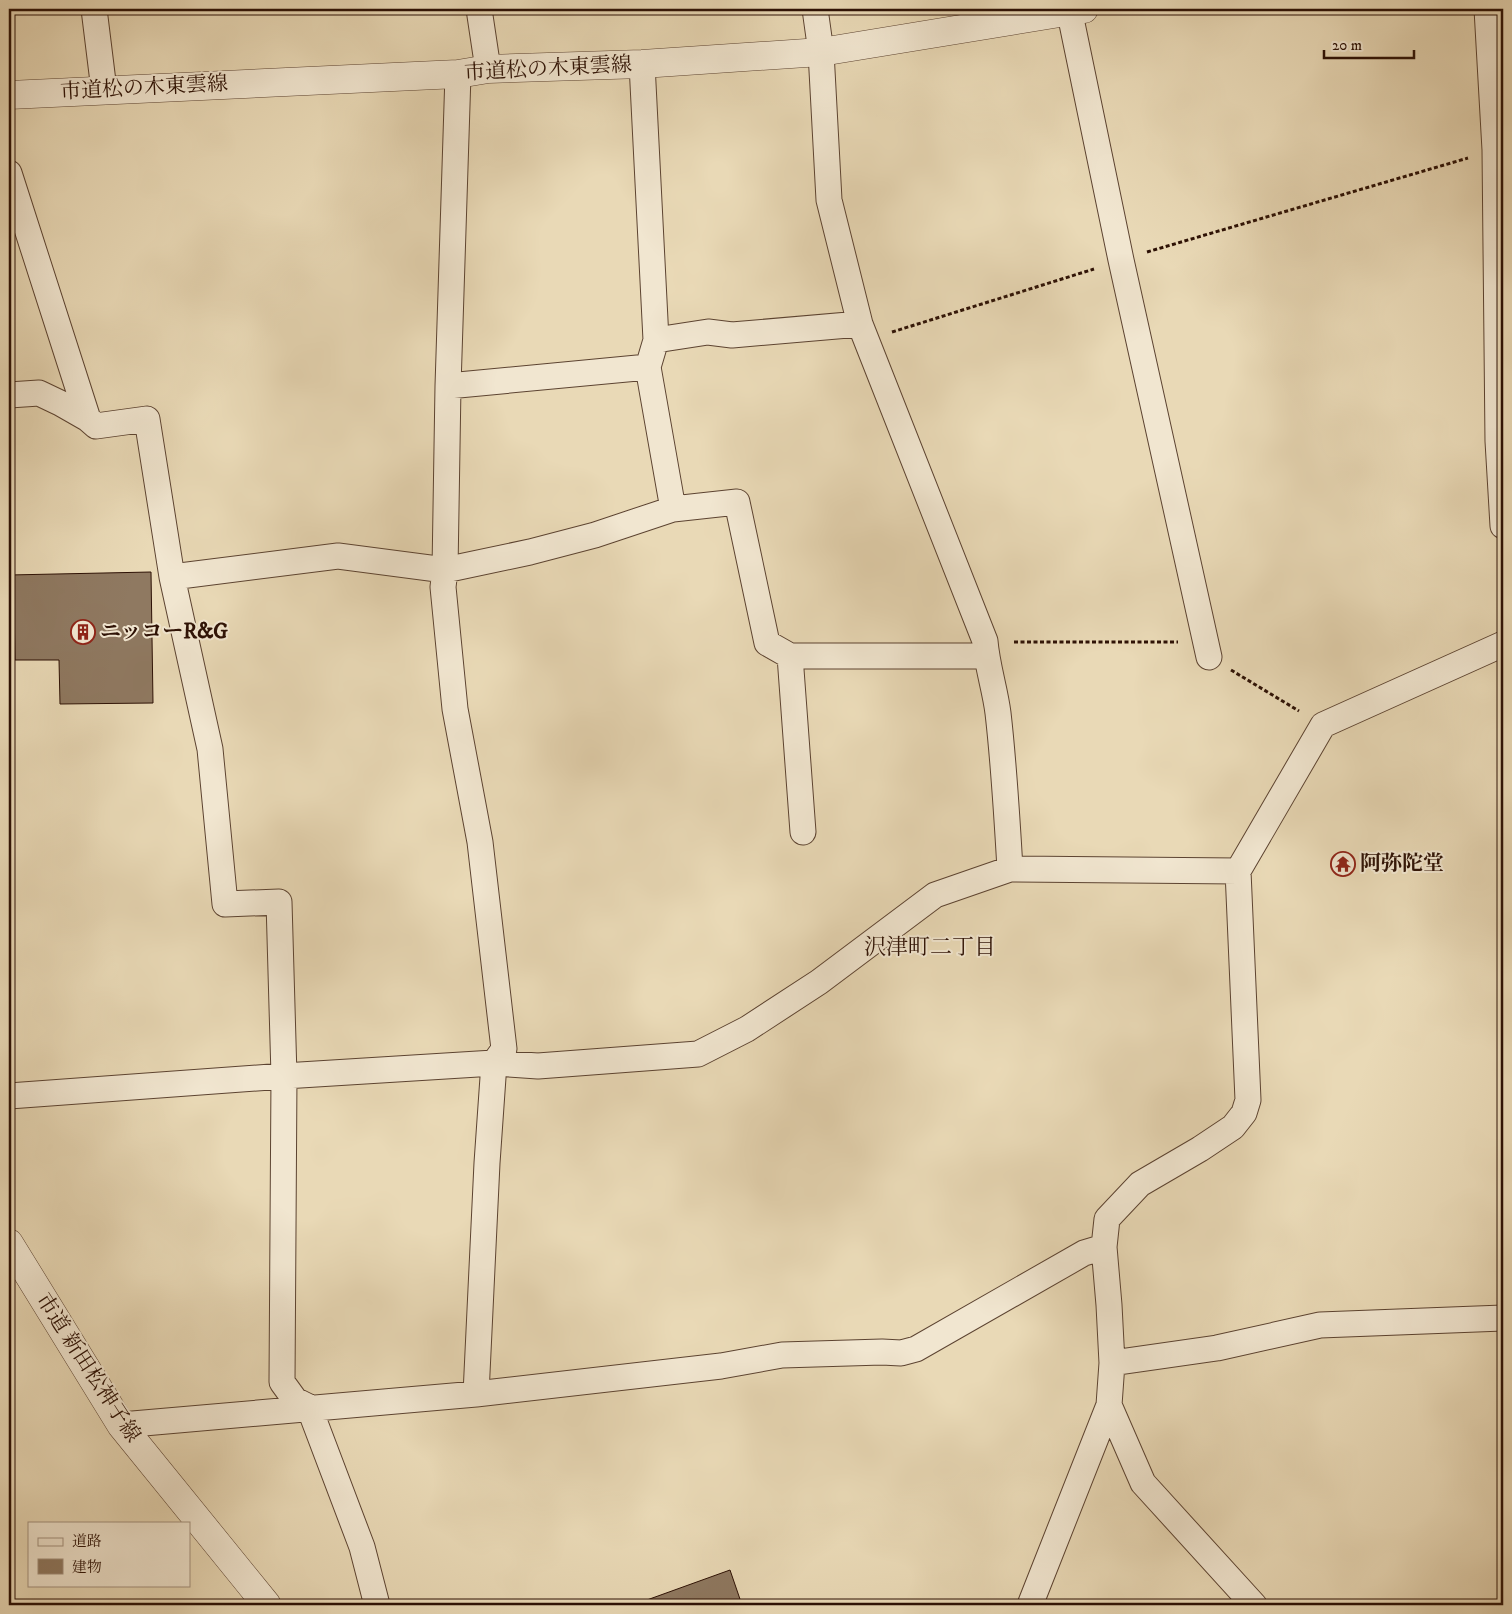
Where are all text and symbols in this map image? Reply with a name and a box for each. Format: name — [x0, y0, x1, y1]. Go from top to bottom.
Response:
scale bar — [1324, 28, 1414, 60]
text: 20 m — [1332, 36, 1362, 55]
street label: 市道松の木東雲線 — [463, 52, 633, 86]
street label: 市道松の木東雲線 — [59, 71, 229, 105]
building icon: ニッコーR&G — [70, 619, 96, 645]
place label: ニッコーR&G — [100, 619, 228, 645]
temple icon: 阿弥陀堂 — [1330, 851, 1356, 877]
place label: 阿弥陀堂 — [1360, 851, 1444, 877]
district label: 沢津町二丁目 — [864, 934, 996, 961]
street label: 市道 新田松神子線 — [30, 1289, 146, 1447]
legend — [28, 1522, 190, 1586]
text: 道路 — [72, 1532, 102, 1551]
text: 建物 — [72, 1558, 102, 1577]

